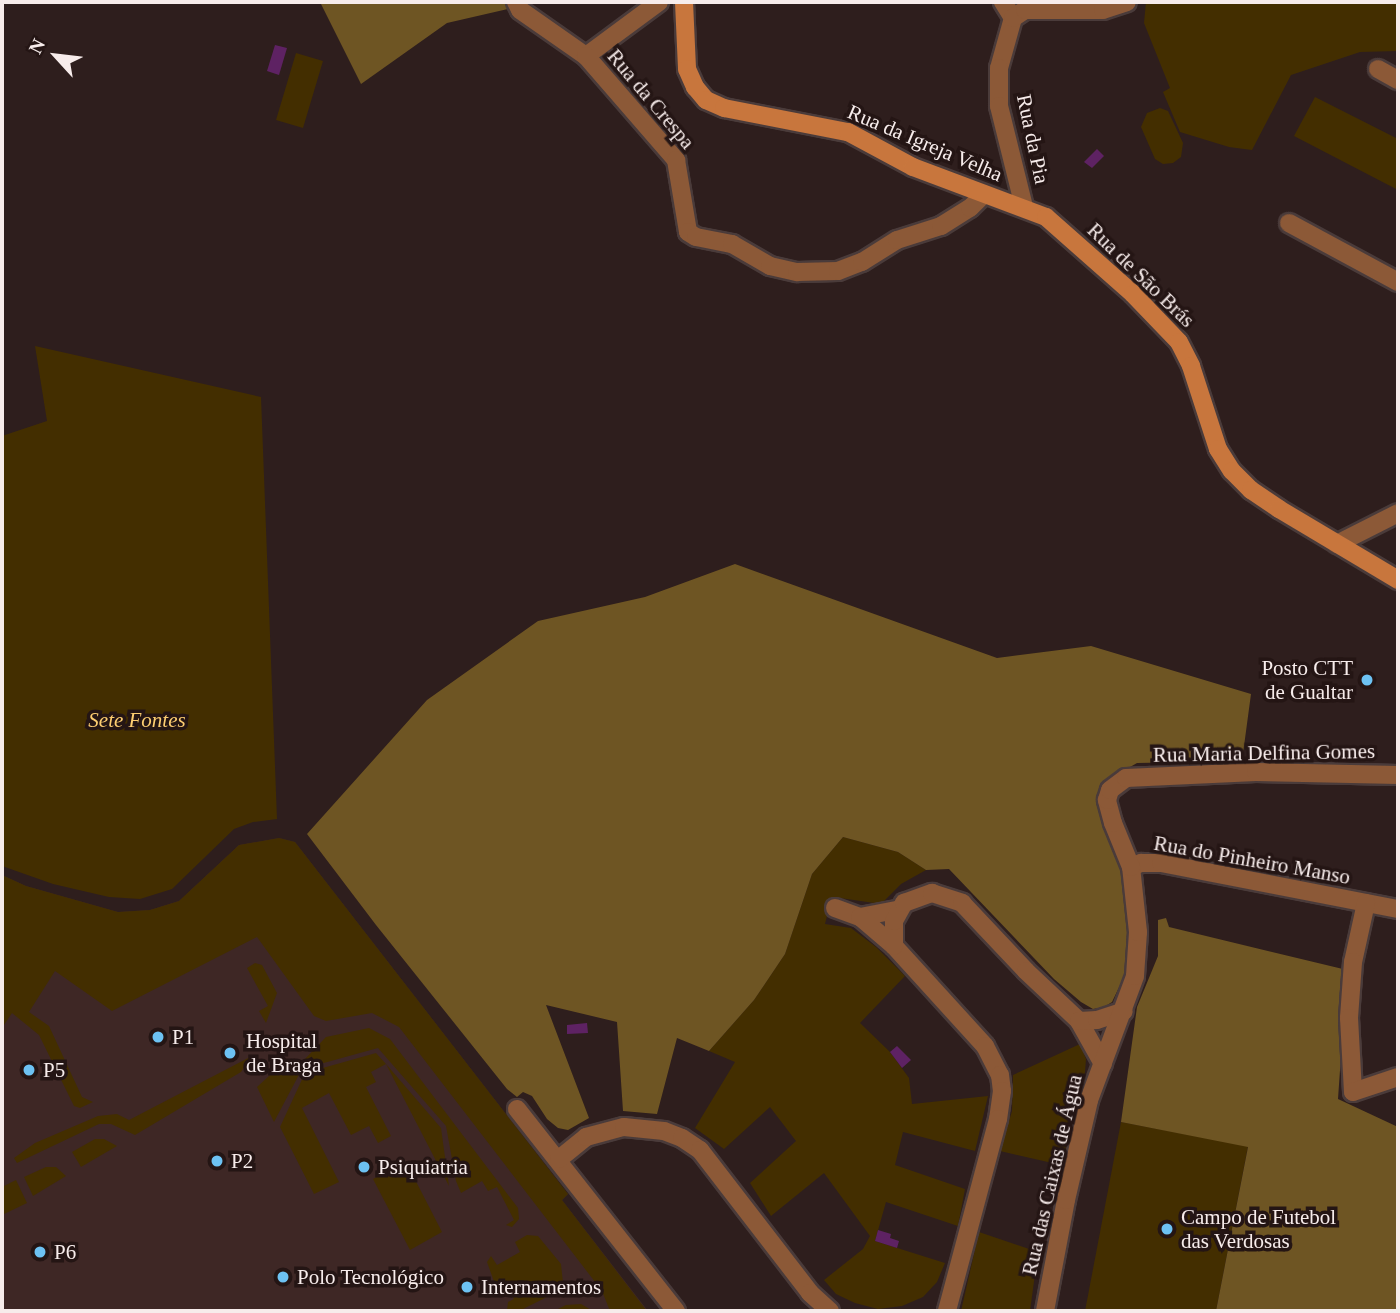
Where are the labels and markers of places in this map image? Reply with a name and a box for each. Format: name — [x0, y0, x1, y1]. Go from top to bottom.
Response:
place label: Posto CTT de Gualtar — [1261, 655, 1353, 705]
marker: Posto CTT de Gualtar — [1359, 672, 1375, 688]
place label: P1 — [172, 1024, 194, 1050]
place label: Hospital de Braga — [246, 1028, 321, 1078]
marker: P1 — [150, 1029, 166, 1045]
marker: Hospital de Braga — [220, 1043, 240, 1063]
place label: P5 — [43, 1057, 65, 1083]
marker: P5 — [21, 1062, 37, 1078]
place label: P2 — [231, 1148, 253, 1174]
marker: P2 — [209, 1153, 225, 1169]
place label: Psiquiatria — [378, 1154, 468, 1180]
marker: Psiquiatria — [356, 1159, 372, 1175]
place label: Campo de Futebol das Verdosas — [1181, 1204, 1336, 1254]
marker: Campo de Futebol das Verdosas — [1159, 1221, 1175, 1237]
place label: P6 — [54, 1239, 76, 1265]
marker: P6 — [32, 1244, 48, 1260]
place label: Polo Tecnológico — [297, 1264, 444, 1290]
marker: Polo Tecnológico — [275, 1269, 291, 1285]
place label: Internamentos — [481, 1274, 601, 1300]
marker: Internamentos — [459, 1279, 475, 1295]

